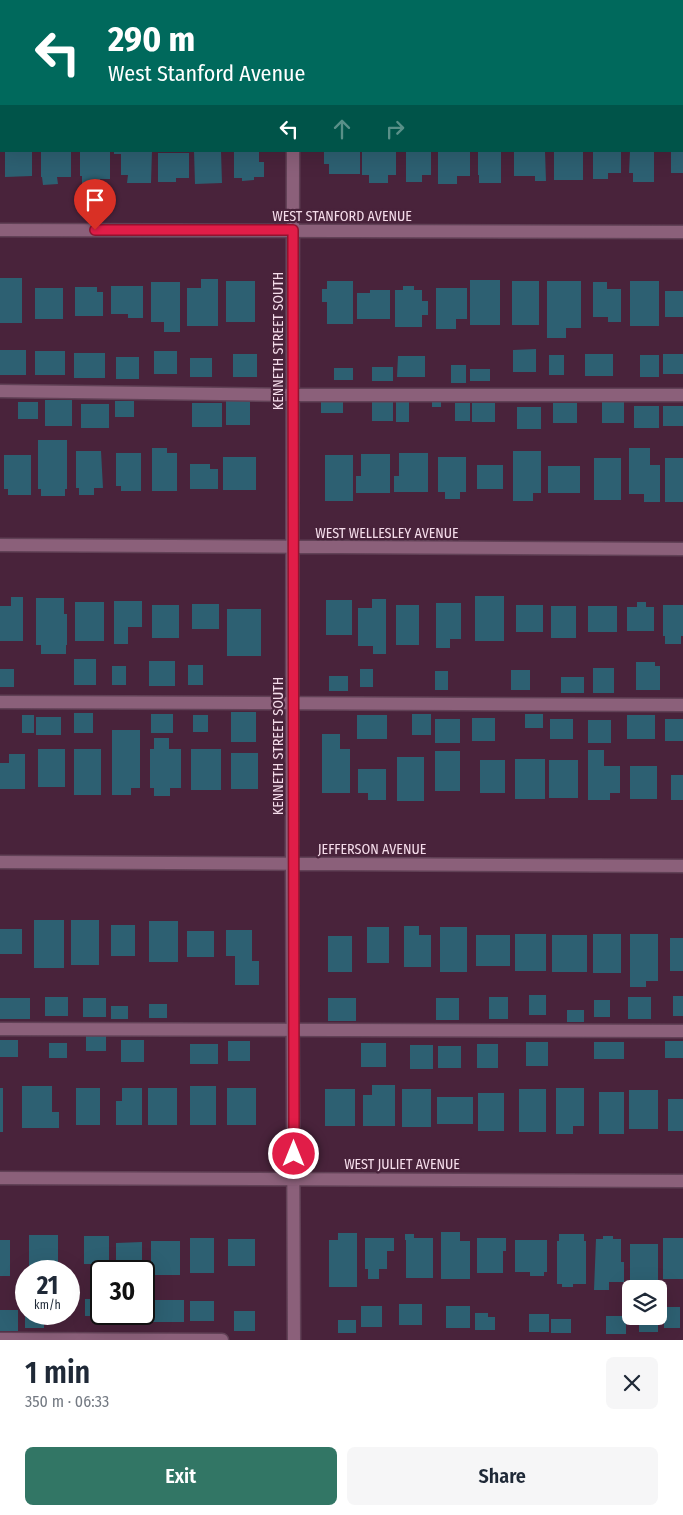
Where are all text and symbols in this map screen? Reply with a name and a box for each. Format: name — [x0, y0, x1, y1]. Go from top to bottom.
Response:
text: 290 m — [108, 18, 195, 60]
icon: left — [25, 20, 90, 85]
text: West Stanford Avenue — [108, 60, 305, 87]
icon: left — [275, 115, 303, 143]
icon: ahead — [328, 115, 356, 143]
icon: right — [381, 115, 409, 143]
pin — [74, 179, 116, 230]
icon: arrive — [81, 186, 109, 214]
street label: WEST STANFORD AVENUE — [272, 208, 412, 225]
street label: KENNETH STREET SOUTH — [270, 272, 287, 410]
street label: WEST WELLESLEY AVENUE — [315, 525, 459, 542]
street label: KENNETH STREET SOUTH — [270, 677, 287, 815]
street label: JEFFERSON AVENUE — [318, 841, 427, 858]
position arrow — [267, 1127, 319, 1179]
street label: WEST JULIET AVENUE — [344, 1156, 460, 1173]
speed limit sign: 30 — [90, 1260, 155, 1325]
text: 21 — [37, 1271, 58, 1301]
map controls — [622, 1280, 667, 1325]
button: layers — [622, 1280, 667, 1325]
text: km/h — [34, 1298, 61, 1312]
text: 1 min — [25, 1355, 90, 1391]
button: close — [606, 1357, 658, 1409]
text: 350 m · 06:33 — [25, 1392, 109, 1411]
button: Exit — [25, 1447, 337, 1505]
button: Share — [347, 1447, 658, 1505]

